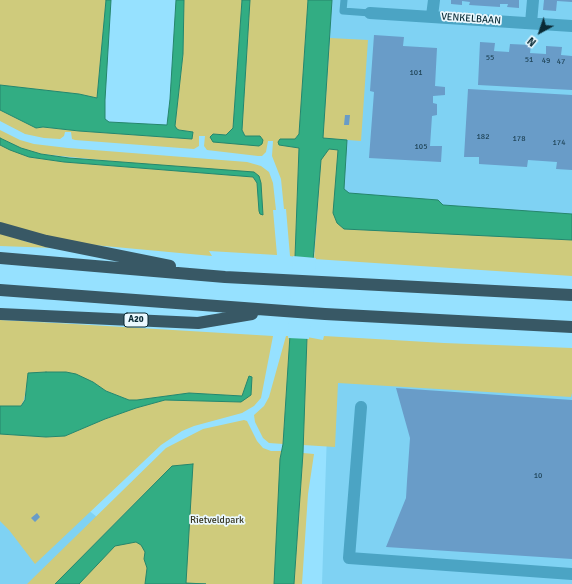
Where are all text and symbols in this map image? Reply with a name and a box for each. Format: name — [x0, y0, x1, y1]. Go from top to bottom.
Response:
street label: VENKELBAAN — [441, 11, 501, 27]
north arrow — [520, 12, 560, 52]
text: N — [525, 34, 539, 49]
house number: 55 — [486, 53, 494, 63]
house number: 51 — [525, 55, 533, 65]
house number: 49 — [542, 56, 550, 66]
house number: 47 — [557, 57, 565, 67]
house number: 101 — [410, 68, 422, 78]
house number: 182 — [477, 132, 489, 142]
house number: 178 — [513, 134, 525, 144]
house number: 174 — [553, 138, 565, 148]
house number: 105 — [415, 142, 427, 152]
road number: A20 — [124, 313, 148, 327]
house number: 10 — [534, 471, 542, 481]
park label: Rietveldpark — [190, 514, 244, 526]

